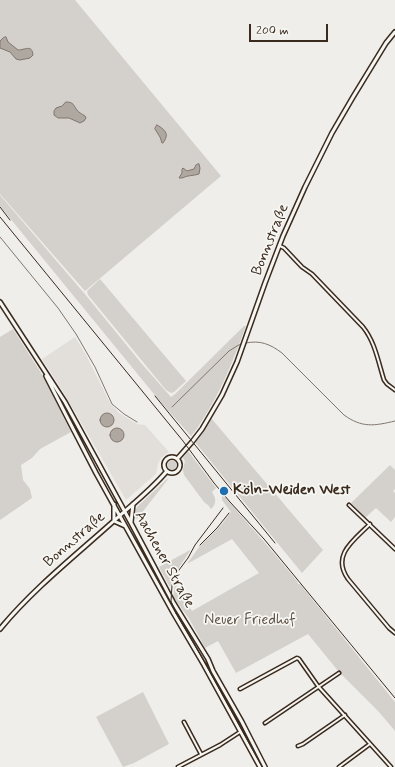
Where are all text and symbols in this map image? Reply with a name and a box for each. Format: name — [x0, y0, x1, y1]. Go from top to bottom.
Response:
scale bar — [251, 16, 330, 42]
text: 200 m — [256, 23, 289, 39]
street label: Bonnstraße — [248, 202, 294, 278]
place label: Köln-Weiden West — [233, 482, 350, 500]
marker: Köln-Weiden West — [218, 485, 230, 497]
street label: Bonnstraße — [41, 508, 109, 572]
street label: Aachener Straße — [130, 508, 198, 612]
park label: Neuer Friedhof — [204, 612, 296, 630]

